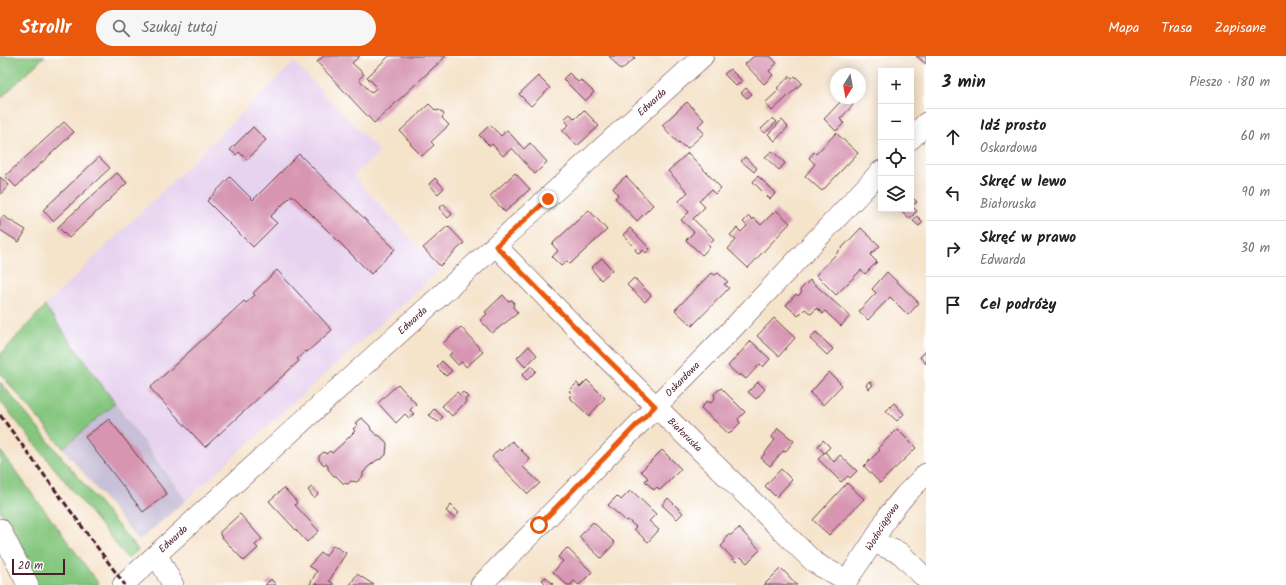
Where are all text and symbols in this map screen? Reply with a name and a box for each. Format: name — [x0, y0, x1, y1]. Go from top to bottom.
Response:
search box — [96, 10, 376, 46]
text: Strollr — [20, 13, 72, 43]
text: Szukaj tutaj — [142, 16, 217, 40]
icon: search — [110, 17, 132, 39]
text: Mapa — [1108, 17, 1139, 39]
text: Trasa — [1161, 17, 1192, 39]
text: Zapisane — [1214, 17, 1266, 39]
north arrow — [830, 68, 866, 104]
map controls — [878, 68, 914, 212]
button: + — [878, 68, 914, 104]
text: 3 min — [942, 69, 986, 96]
text: Pieszo · 180 m — [1189, 72, 1270, 93]
street label: Edwarda — [634, 84, 671, 120]
button: − — [878, 104, 914, 140]
text: Idź prosto — [980, 114, 1046, 138]
icon: ahead — [942, 126, 964, 148]
text: 60 m — [1241, 126, 1270, 147]
text: Oskardowa — [980, 138, 1037, 159]
button: locate — [878, 140, 914, 176]
text: Skręć w lewo — [980, 170, 1066, 194]
button: layers — [878, 176, 914, 212]
icon: left — [942, 182, 964, 204]
text: 90 m — [1242, 182, 1270, 203]
route end — [539, 190, 557, 208]
text: Białoruska — [980, 194, 1036, 215]
text: Skręć w prawo — [980, 226, 1076, 250]
icon: right — [942, 238, 964, 260]
text: 30 m — [1241, 238, 1270, 259]
text: Edwarda — [980, 250, 1026, 271]
text: Cel podróży — [980, 293, 1056, 317]
icon: arrive — [942, 294, 964, 316]
street label: Edwarda — [394, 303, 431, 339]
street label: Oskardowa — [661, 358, 704, 401]
street label: Białoruska — [664, 414, 706, 456]
street label: Wodociągowa — [861, 499, 904, 554]
route start — [530, 516, 548, 534]
street label: Edwarda — [155, 521, 192, 557]
scale bar — [12, 557, 65, 576]
text: 20 m — [18, 557, 43, 575]

